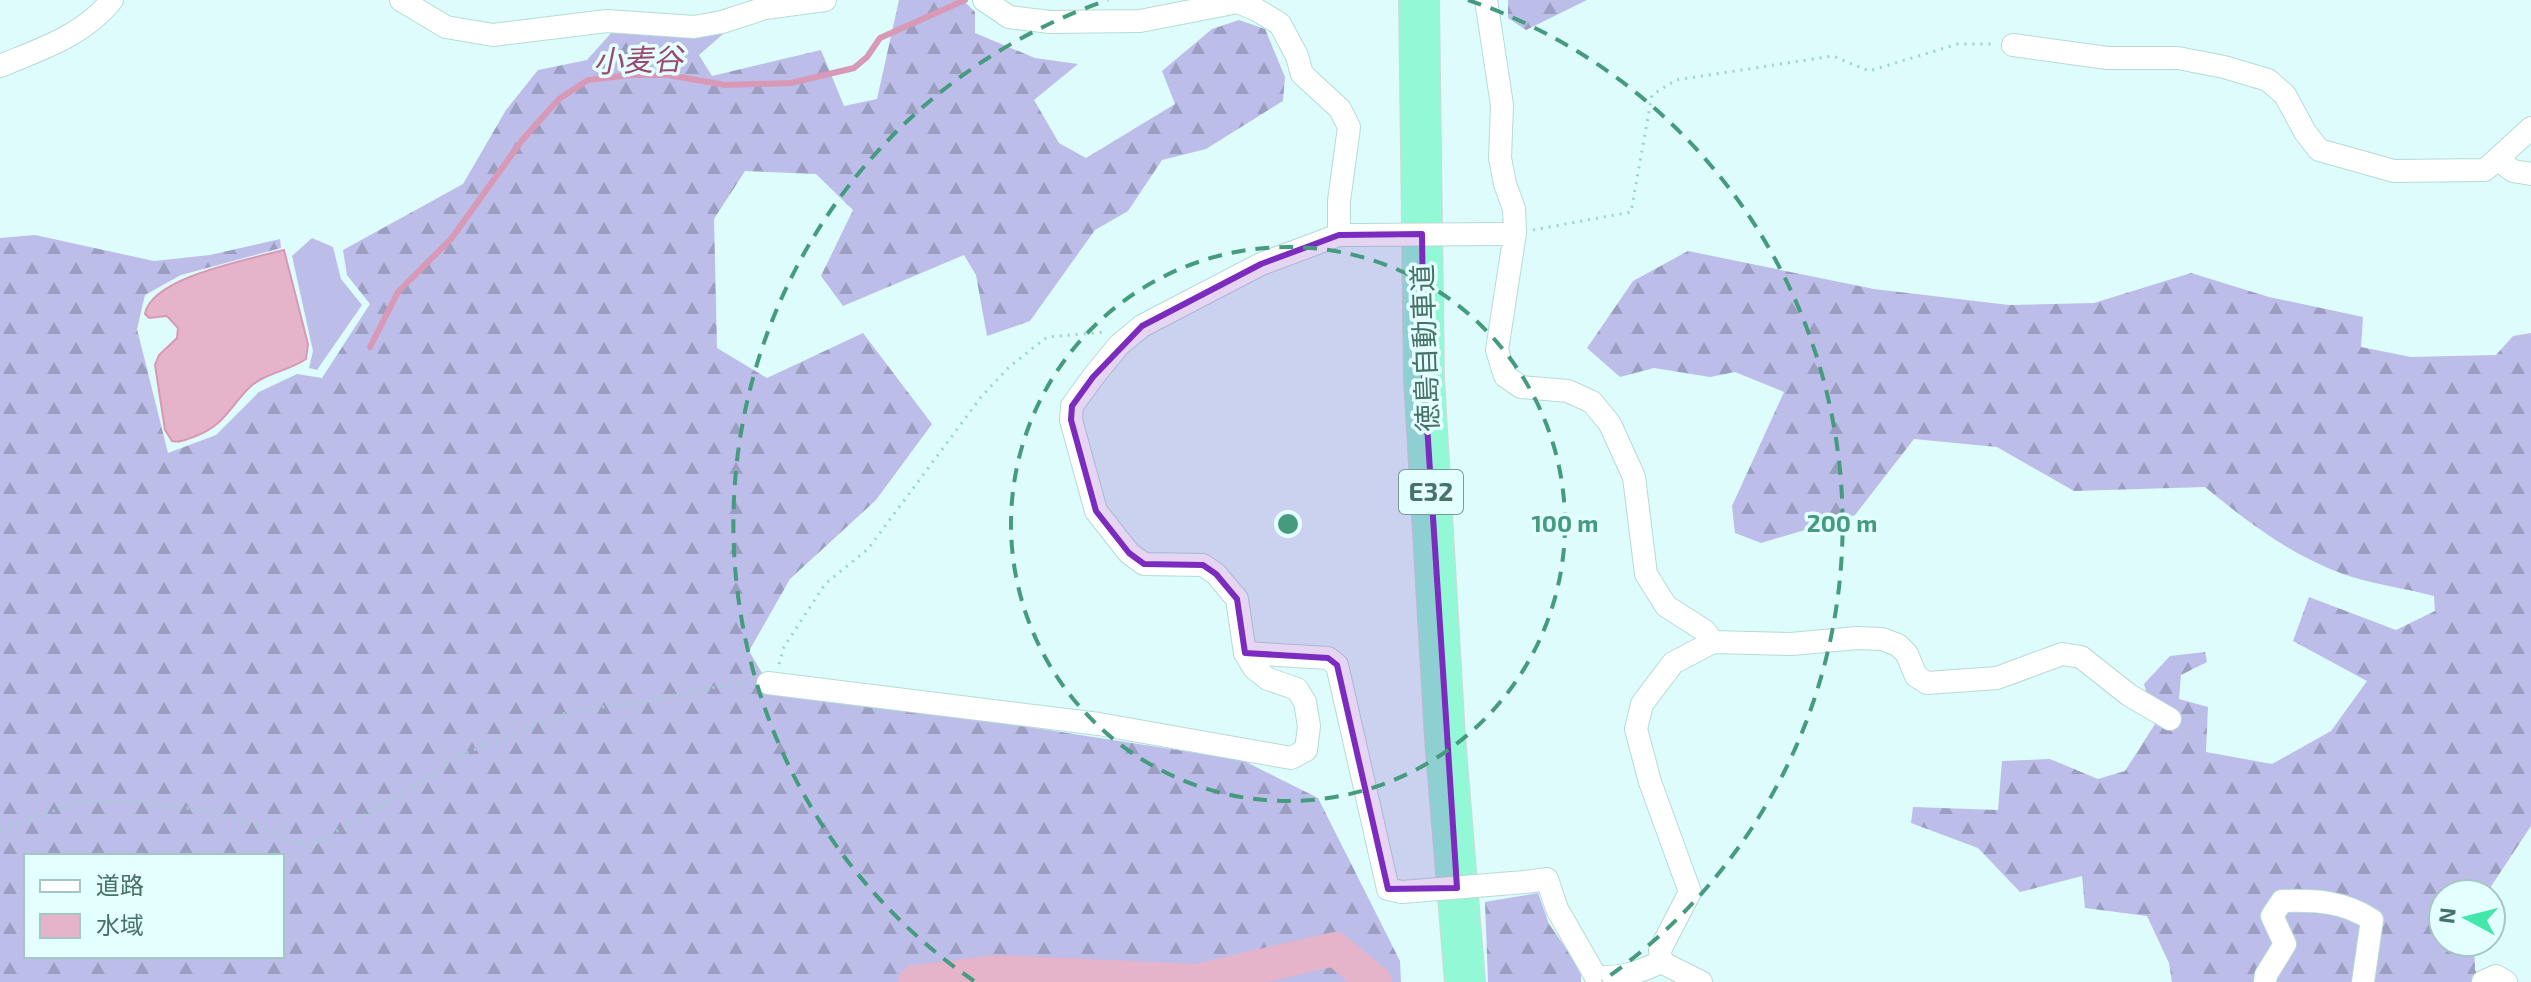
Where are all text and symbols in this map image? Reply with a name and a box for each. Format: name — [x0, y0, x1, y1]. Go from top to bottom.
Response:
water label: 小麦谷 — [592, 39, 687, 79]
street label: 徳島自動車道 — [1404, 263, 1444, 433]
road number: E32 — [1399, 470, 1463, 514]
text: 100 m — [1532, 508, 1598, 537]
text: 200 m — [1807, 508, 1877, 537]
centre of rings — [1274, 510, 1302, 538]
legend — [24, 854, 284, 958]
text: 道路 — [96, 870, 144, 899]
north arrow — [2427, 878, 2507, 958]
text: N — [2432, 906, 2460, 925]
text: 水域 — [96, 910, 144, 939]

